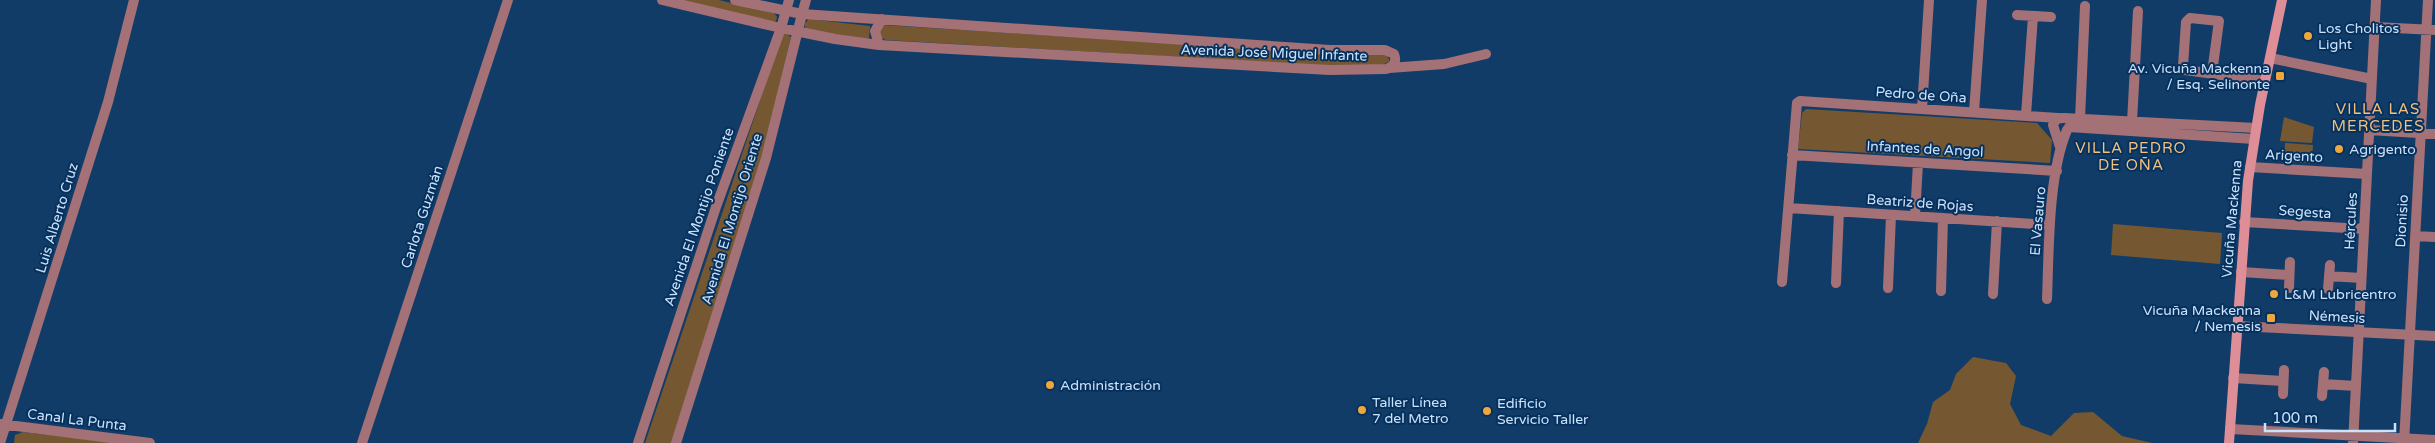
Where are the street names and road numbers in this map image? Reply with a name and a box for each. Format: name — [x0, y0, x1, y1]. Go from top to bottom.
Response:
street label: Avenida José Miguel Infante — [1180, 41, 1368, 65]
street label: Pedro de Oña — [1875, 83, 1967, 107]
street label: Avenida El Montijo Poniente — [660, 126, 738, 308]
street label: Avenida El Montijo Oriente — [698, 131, 766, 307]
street label: Infantes de Angol — [1866, 137, 1984, 161]
street label: Arigento — [2265, 146, 2323, 166]
street label: Vicuña Mackenna — [2218, 159, 2246, 279]
street label: Luis Alberto Cruz — [32, 161, 82, 275]
street label: Carlota Guzmán — [397, 163, 447, 271]
street label: El Vasauro — [2026, 186, 2050, 256]
street label: Beatriz de Rojas — [1866, 191, 1974, 215]
street label: Hércules — [2341, 192, 2361, 250]
street label: Dionisio — [2392, 194, 2412, 248]
street label: Segesta — [2278, 202, 2332, 222]
street label: Némesis — [2308, 307, 2366, 327]
street label: Canal La Punta — [26, 405, 128, 435]

